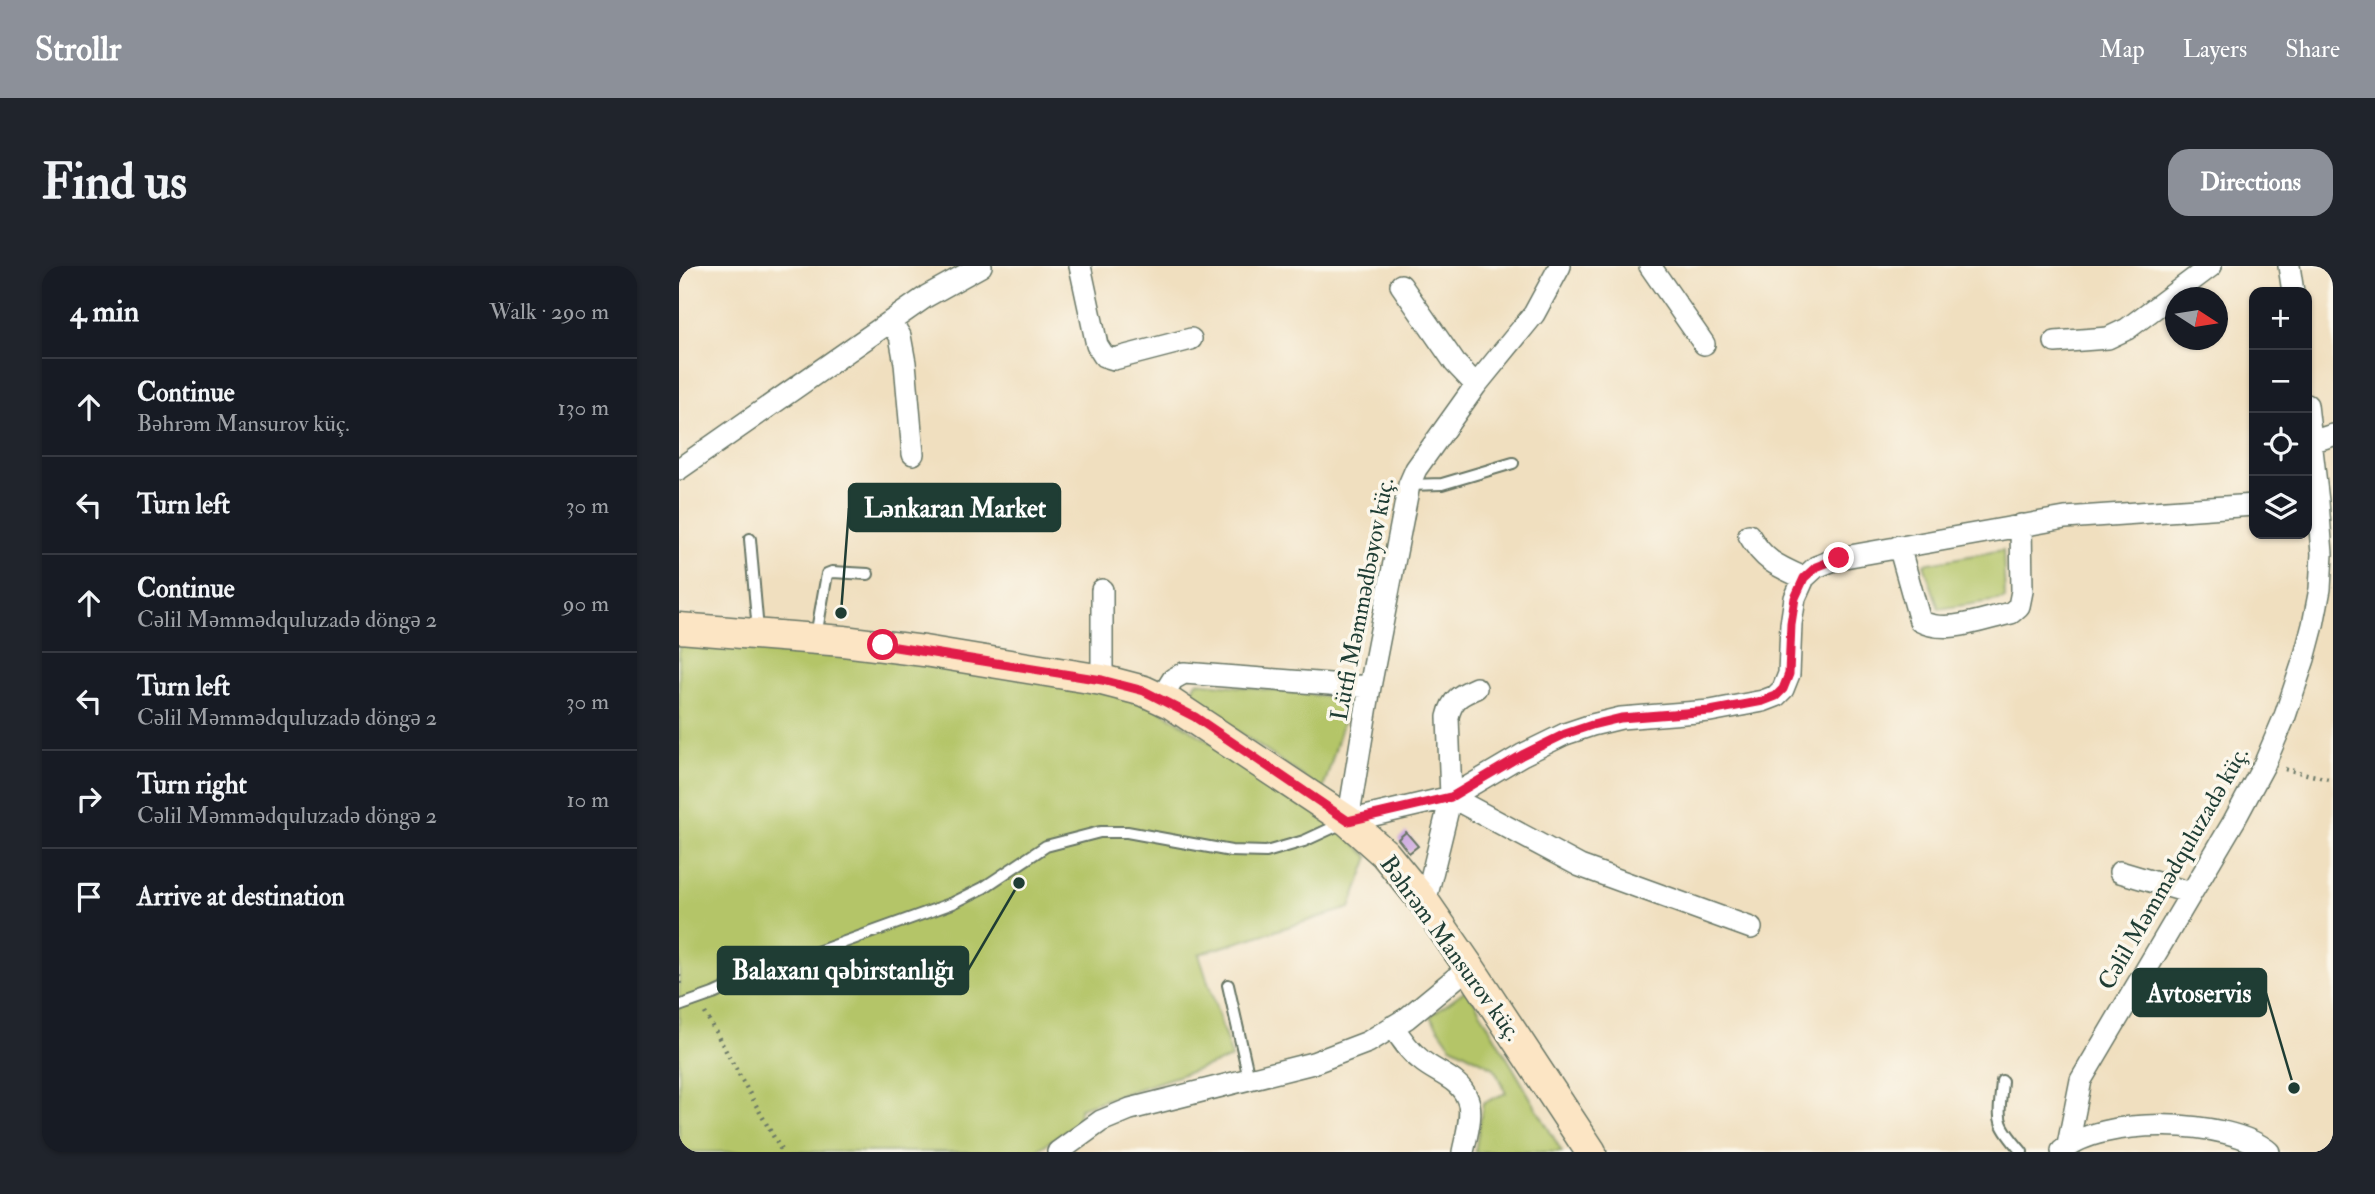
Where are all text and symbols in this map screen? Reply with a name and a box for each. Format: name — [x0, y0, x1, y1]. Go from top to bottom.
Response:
text: Strollr — [35, 29, 121, 70]
text: Map — [2100, 34, 2145, 65]
text: Layers — [2183, 34, 2247, 65]
text: Share — [2285, 34, 2340, 65]
button: Directions — [2168, 149, 2333, 216]
text: Find us — [42, 152, 187, 213]
north arrow — [2165, 287, 2228, 350]
map controls — [2249, 287, 2312, 539]
button: + — [2249, 287, 2312, 350]
text: 4 min — [70, 293, 139, 330]
text: Walk · 290 m — [489, 297, 609, 326]
button: − — [2249, 350, 2312, 413]
text: Continue — [137, 377, 235, 409]
icon: ahead — [70, 388, 108, 426]
text: 130 m — [557, 393, 609, 422]
text: Bəhrəm Mansurov küç. — [137, 409, 350, 438]
button: locate — [2249, 413, 2312, 476]
street label: Lütfi Məmmədbəyov küç. — [1324, 475, 1401, 723]
button: layers — [2249, 476, 2312, 539]
callout: Lənkaran Market — [849, 484, 1060, 531]
icon: left — [70, 486, 108, 524]
text: Turn left — [137, 489, 230, 521]
text: 30 m — [566, 491, 609, 520]
text: Lənkaran Market — [864, 493, 1047, 525]
route end — [1823, 542, 1854, 573]
text: Continue — [137, 573, 235, 605]
icon: ahead — [70, 584, 108, 622]
text: 90 m — [563, 589, 609, 618]
text: Cəlil Məmmədquluzadə döngə 2 — [137, 605, 437, 634]
route start — [867, 629, 898, 660]
text: Turn left — [137, 671, 230, 703]
icon: left — [70, 682, 108, 720]
text: 30 m — [566, 687, 609, 716]
text: Cəlil Məmmədquluzadə döngə 2 — [137, 703, 437, 732]
street label: Cəlil Məmmədquluzadə küç. — [2091, 741, 2256, 996]
text: Turn right — [137, 769, 247, 801]
icon: right — [70, 780, 108, 818]
text: 10 m — [566, 785, 609, 814]
text: Cəlil Məmmədquluzadə döngə 2 — [137, 801, 437, 830]
street label: Bəhrəm Mansurov küç. — [1373, 849, 1528, 1047]
icon: arrive — [70, 878, 108, 916]
text: Arrive at destination — [137, 881, 345, 913]
callout: Balaxanı qəbirstanlığı — [718, 947, 968, 994]
text: Balaxanı qəbirstanlığı — [732, 955, 954, 988]
callout: Avtoservis — [2133, 969, 2266, 1016]
text: Avtoservis — [2146, 978, 2251, 1010]

